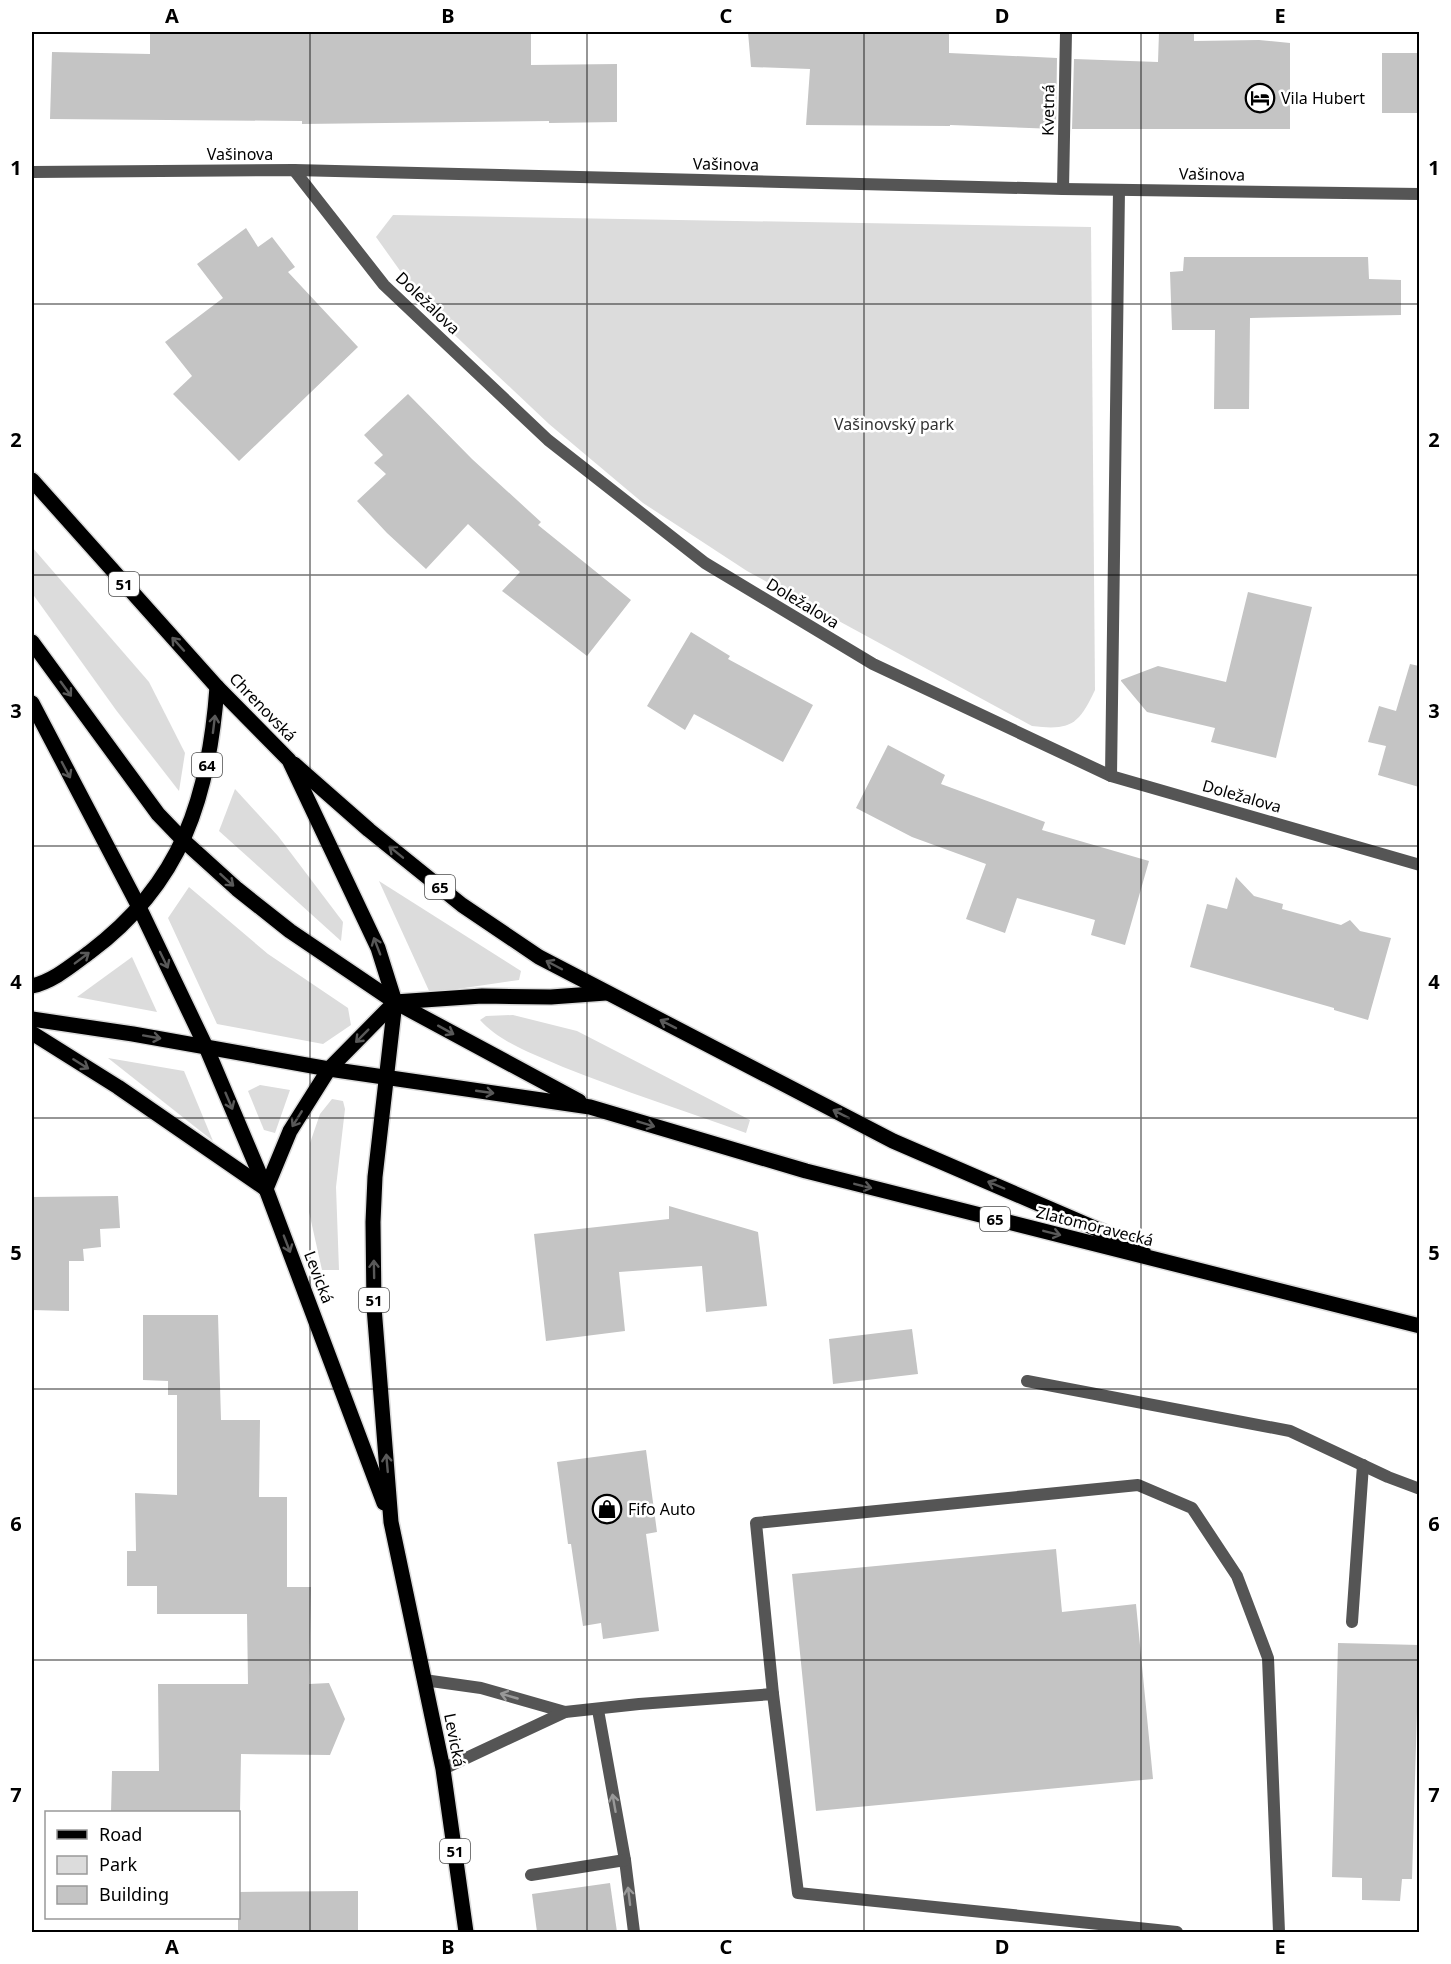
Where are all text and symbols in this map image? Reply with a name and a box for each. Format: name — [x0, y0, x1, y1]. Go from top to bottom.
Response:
text: A — [165, 2, 179, 29]
text: B — [441, 2, 455, 29]
text: C — [720, 2, 733, 29]
text: D — [995, 2, 1009, 29]
text: E — [1274, 2, 1286, 29]
hotel icon: Vila Hubert — [1244, 82, 1276, 114]
street label: Kvetná — [1037, 84, 1059, 136]
place label: Vila Hubert — [1281, 87, 1365, 109]
street label: Vašinova — [207, 143, 273, 165]
street label: Vašinova — [693, 152, 759, 176]
text: 1 — [10, 154, 22, 181]
text: 1 — [1428, 154, 1440, 181]
street label: Vašinova — [1179, 162, 1245, 186]
street label: Doležalova — [391, 267, 465, 339]
park label: Vašinovský park — [834, 413, 954, 435]
text: 2 — [10, 426, 22, 453]
text: 2 — [1428, 426, 1440, 453]
road number: 51 — [109, 572, 139, 596]
street label: Doležalova — [762, 573, 844, 633]
one-way arrow — [171, 636, 185, 651]
street label: Chrenovská — [225, 668, 301, 746]
one-way arrow — [60, 681, 73, 697]
text: 3 — [10, 697, 22, 724]
text: 3 — [1428, 697, 1440, 724]
one-way arrow — [209, 715, 220, 734]
road number: 64 — [192, 753, 222, 777]
one-way arrow — [60, 761, 72, 778]
street label: Doležalova — [1200, 774, 1284, 818]
one-way arrow — [388, 845, 404, 858]
one-way arrow — [220, 873, 235, 887]
road number: 65 — [425, 875, 455, 899]
one-way arrow — [371, 938, 382, 956]
one-way arrow — [159, 950, 170, 968]
one-way arrow — [74, 951, 90, 964]
one-way arrow — [546, 959, 564, 971]
text: 4 — [10, 968, 22, 995]
text: 4 — [1428, 968, 1440, 995]
one-way arrow — [659, 1018, 677, 1029]
one-way arrow — [437, 1024, 454, 1036]
one-way arrow — [354, 1028, 369, 1043]
one-way arrow — [141, 1032, 161, 1043]
one-way arrow — [72, 1058, 89, 1070]
one-way arrow — [475, 1086, 495, 1097]
one-way arrow — [224, 1091, 235, 1109]
one-way arrow — [832, 1108, 850, 1119]
one-way arrow — [291, 1110, 304, 1127]
one-way arrow — [636, 1119, 655, 1130]
one-way arrow — [987, 1179, 1006, 1190]
one-way arrow — [853, 1180, 872, 1192]
street label: Zlatomoravecká — [1034, 1201, 1156, 1251]
road number: 65 — [980, 1207, 1010, 1231]
one-way arrow — [1042, 1228, 1061, 1240]
one-way arrow — [282, 1234, 293, 1252]
text: 5 — [10, 1239, 22, 1266]
text: 5 — [1428, 1239, 1440, 1266]
street label: Levická — [299, 1248, 339, 1306]
one-way arrow — [368, 1259, 379, 1279]
road number: 51 — [359, 1288, 389, 1312]
one-way arrow — [381, 1454, 392, 1474]
shop icon: Fifo Auto — [591, 1493, 623, 1525]
place label: Fifo Auto — [628, 1498, 695, 1520]
text: 6 — [10, 1510, 22, 1537]
text: 6 — [1428, 1510, 1440, 1537]
one-way arrow — [500, 1690, 519, 1702]
street label: Levická — [439, 1711, 471, 1769]
text: 7 — [10, 1781, 22, 1808]
text: 7 — [1428, 1781, 1440, 1808]
one-way arrow — [609, 1793, 620, 1813]
legend — [45, 1811, 240, 1919]
text: Road — [99, 1822, 142, 1846]
road number: 51 — [440, 1839, 470, 1863]
text: Park — [99, 1852, 137, 1876]
text: Building — [99, 1882, 169, 1906]
one-way arrow — [624, 1887, 635, 1907]
text: A — [165, 1933, 179, 1960]
text: B — [441, 1933, 455, 1960]
text: C — [720, 1933, 733, 1960]
text: D — [995, 1933, 1009, 1960]
text: E — [1274, 1933, 1286, 1960]

